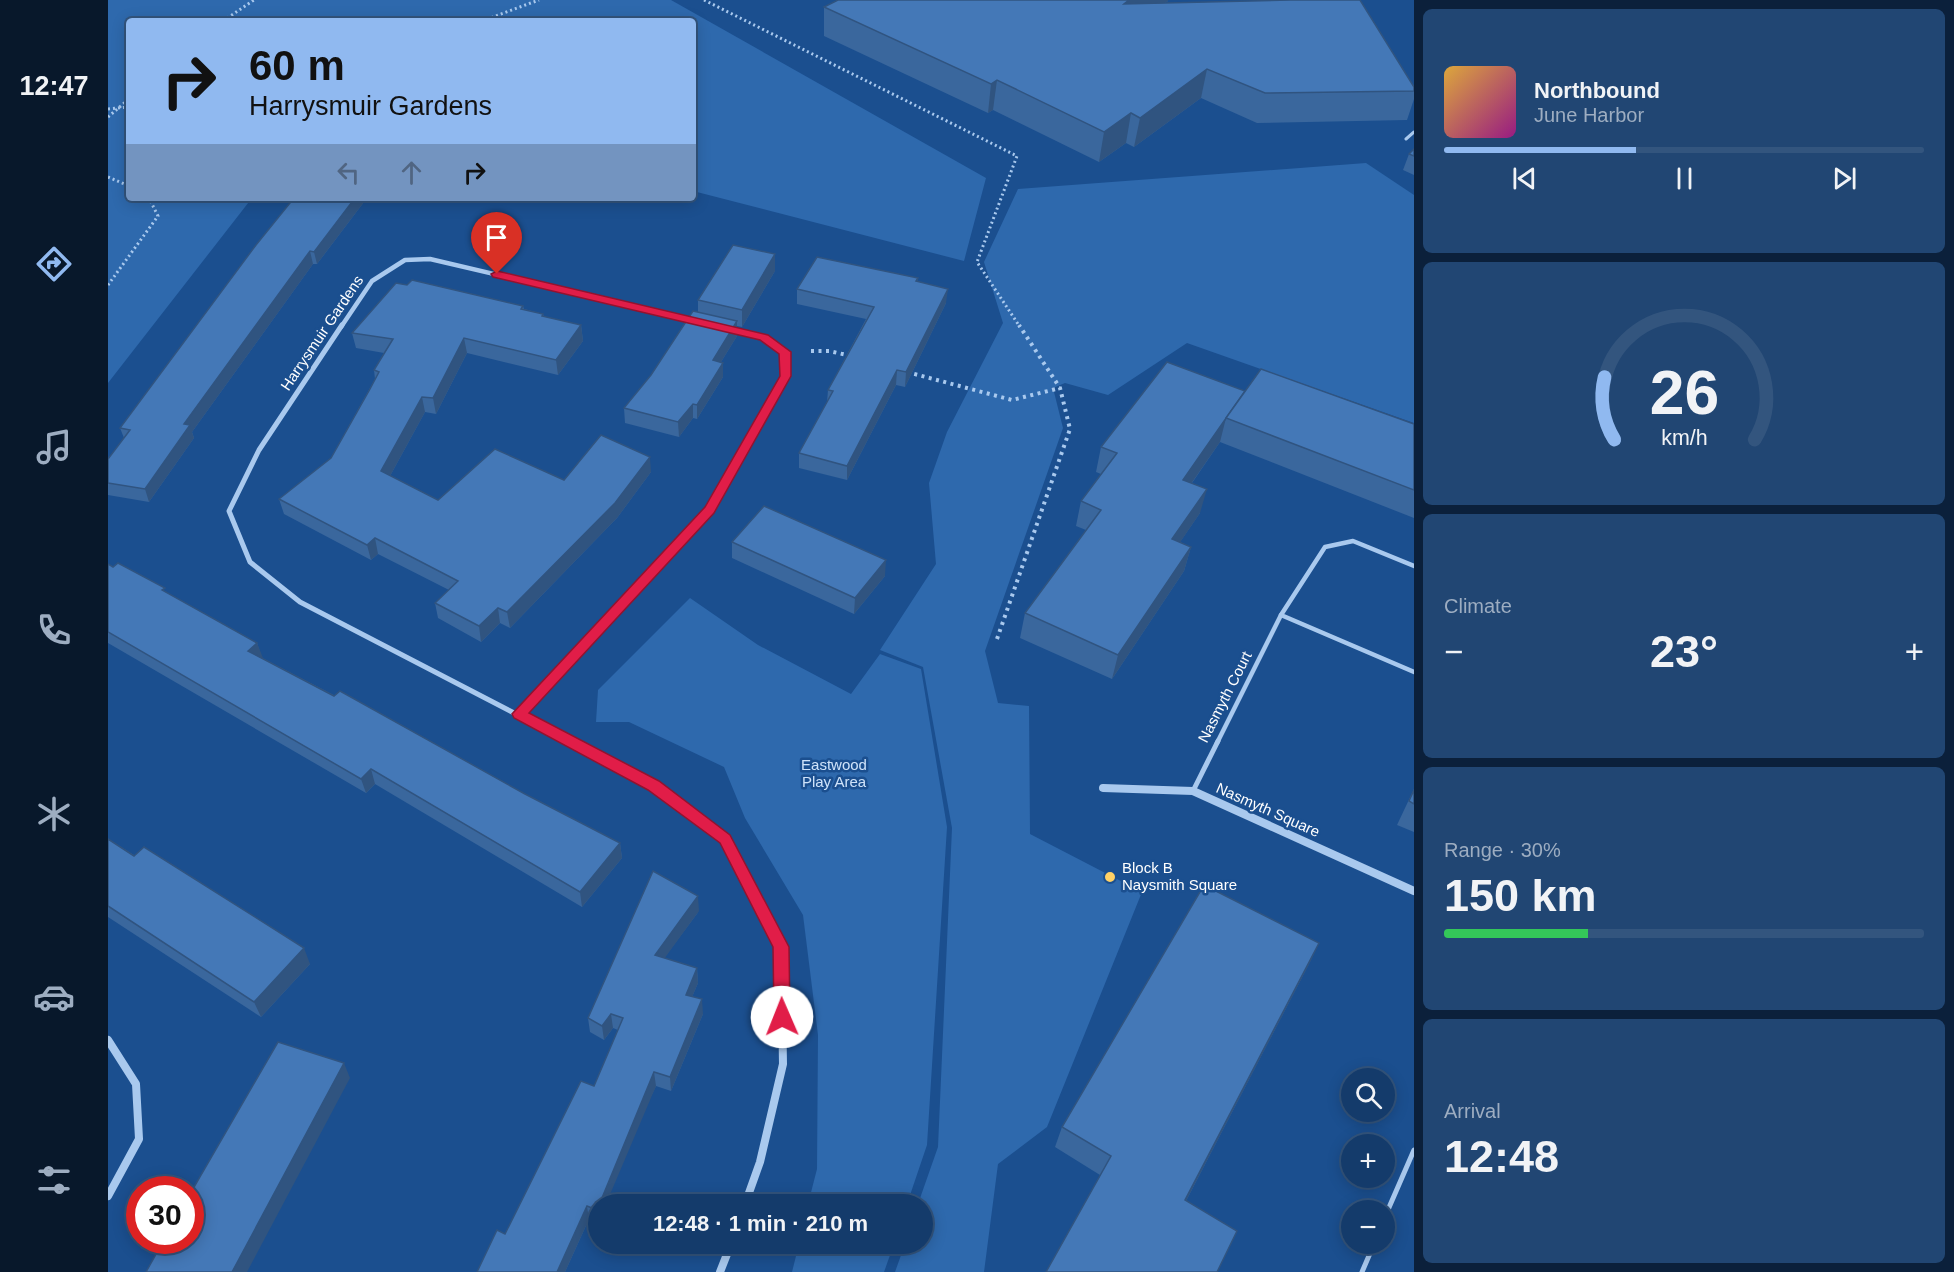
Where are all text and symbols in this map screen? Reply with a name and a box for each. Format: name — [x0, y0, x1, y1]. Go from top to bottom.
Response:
icon: right — [150, 42, 228, 120]
text: 60 m — [249, 42, 345, 89]
text: 12:47 — [19, 71, 89, 101]
text: Northbound — [1534, 78, 1660, 103]
text: Harrysmuir Gardens — [249, 91, 492, 121]
text: June Harbor — [1534, 104, 1644, 126]
icon: left — [332, 156, 365, 189]
icon: ahead — [395, 156, 428, 189]
icon: right — [458, 156, 491, 189]
icon: previous — [1508, 162, 1541, 195]
icon: pause — [1668, 162, 1701, 195]
icon: next — [1828, 162, 1861, 195]
pin — [471, 212, 522, 274]
icon: arrive — [480, 221, 513, 254]
icon: directions — [33, 243, 75, 285]
street label: Harrysmuir Gardens — [277, 272, 366, 393]
text: 26 — [1649, 359, 1719, 428]
icon: music — [33, 426, 75, 468]
text: km/h — [1661, 427, 1707, 451]
text: Climate — [1444, 595, 1512, 617]
icon: phone — [33, 609, 75, 651]
text: 23° — [1650, 626, 1718, 677]
text: − — [1444, 633, 1463, 670]
text: + — [1905, 633, 1924, 670]
street label: Nasmyth Court — [1194, 648, 1255, 745]
park label: Eastwood Play Area — [801, 756, 867, 790]
street label: Nasmyth Square — [1214, 779, 1323, 840]
icon: climate — [33, 793, 75, 835]
text: Range · 30% — [1444, 839, 1561, 861]
place label: Block B Naysmith Square — [1122, 859, 1237, 893]
marker: Block B Naysmith Square — [1103, 870, 1117, 884]
text: 150 km — [1444, 870, 1597, 921]
icon: car — [33, 976, 75, 1018]
position arrow — [750, 985, 814, 1049]
map controls — [1341, 1068, 1395, 1254]
button: search — [1341, 1068, 1395, 1122]
text: Arrival — [1444, 1100, 1501, 1122]
text: 12:48 — [1444, 1131, 1559, 1182]
button: + — [1341, 1134, 1395, 1188]
icon: filters — [33, 1159, 75, 1201]
speed limit sign: 30 — [126, 1176, 204, 1254]
button: − — [1341, 1200, 1395, 1254]
text: 12:48 · 1 min · 210 m — [653, 1211, 868, 1236]

